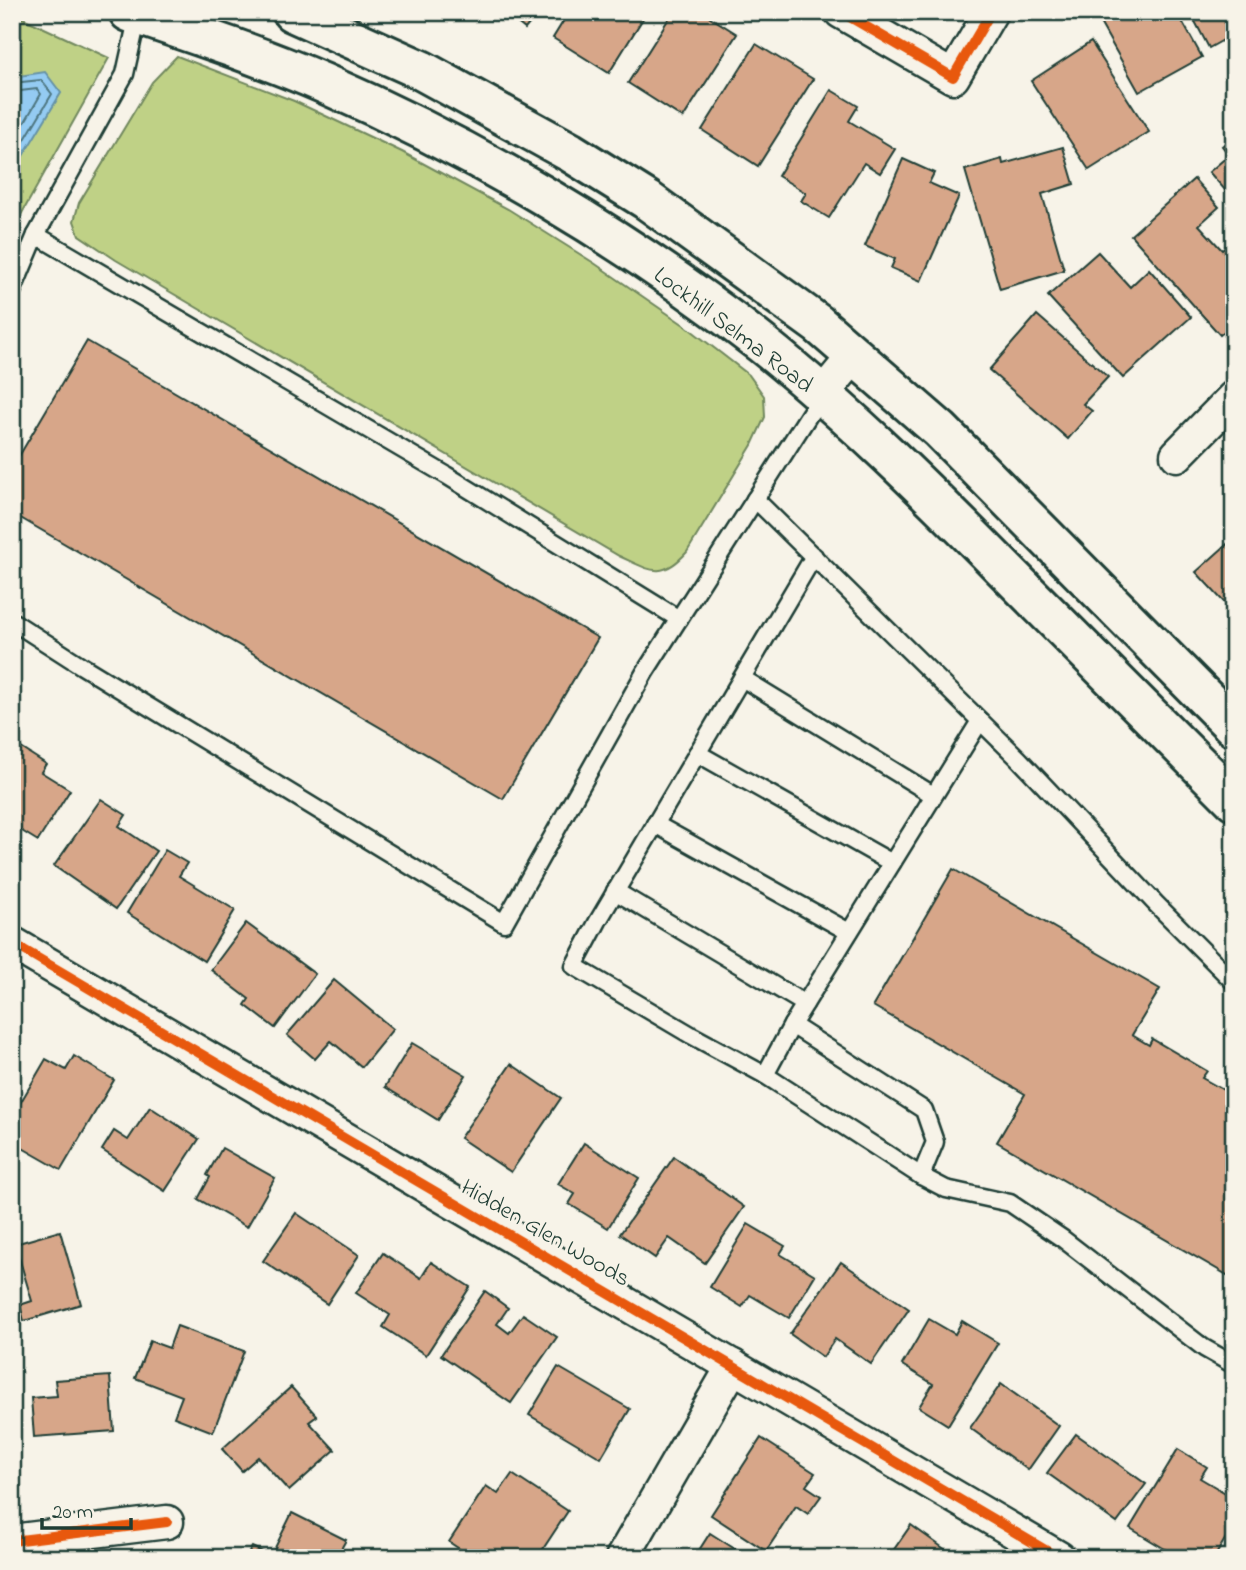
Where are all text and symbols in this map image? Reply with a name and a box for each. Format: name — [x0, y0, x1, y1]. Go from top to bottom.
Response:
street label: Lockhill Selma Road — [645, 259, 820, 403]
street label: Hidden Glen Woods — [453, 1171, 636, 1297]
scale bar — [42, 1486, 131, 1530]
text: 20 m — [52, 1498, 93, 1528]

